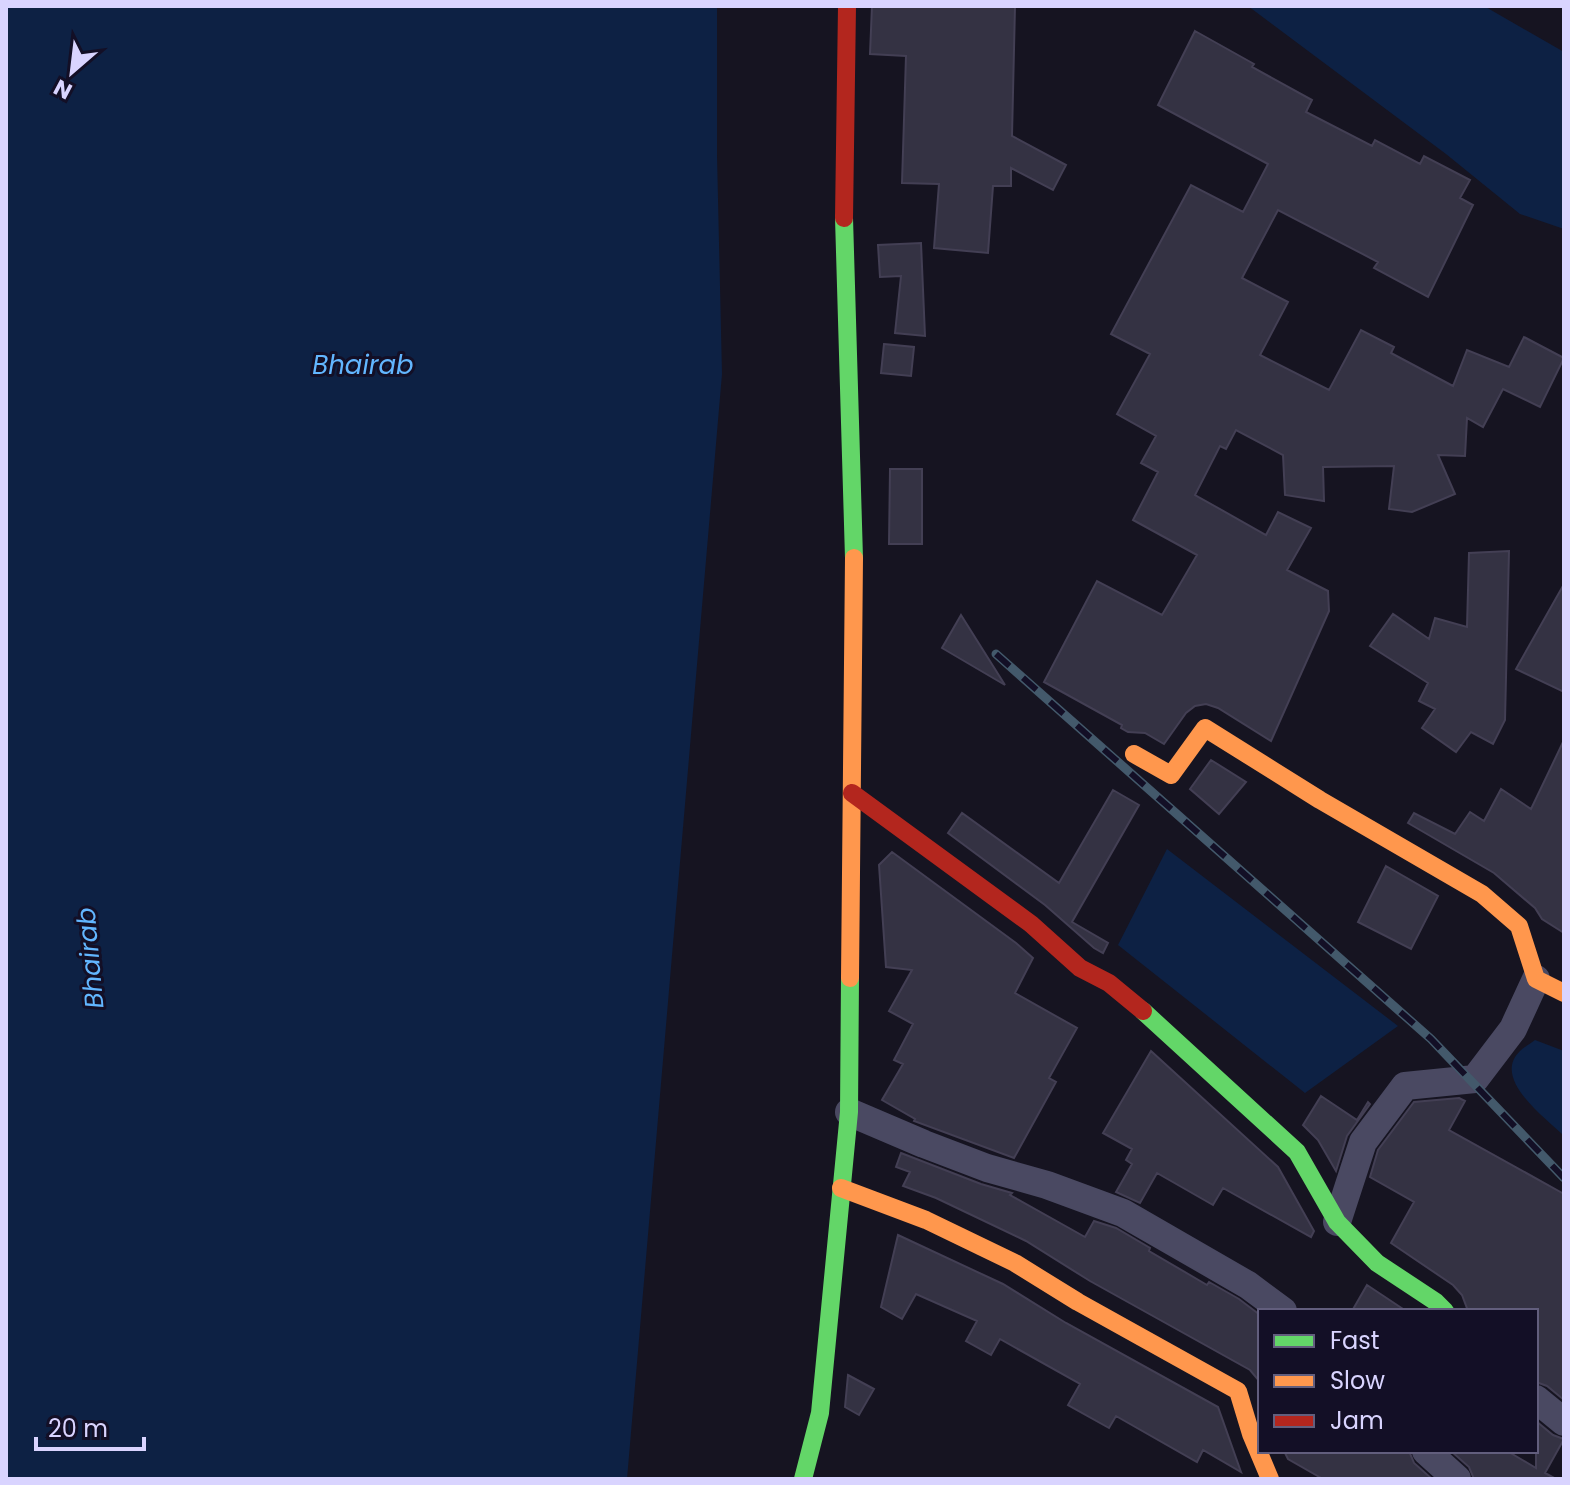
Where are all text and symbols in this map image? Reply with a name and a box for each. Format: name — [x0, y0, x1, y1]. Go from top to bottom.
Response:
north arrow — [32, 32, 112, 112]
text: N — [48, 72, 77, 107]
water label: Bhairab — [312, 347, 414, 383]
water label: Bhairab — [68, 906, 112, 1010]
legend — [1258, 1309, 1538, 1453]
text: Fast — [1330, 1324, 1380, 1357]
text: Slow — [1330, 1364, 1385, 1397]
scale bar — [36, 1401, 144, 1451]
text: Jam — [1330, 1404, 1384, 1437]
text: 20 m — [48, 1412, 108, 1445]

